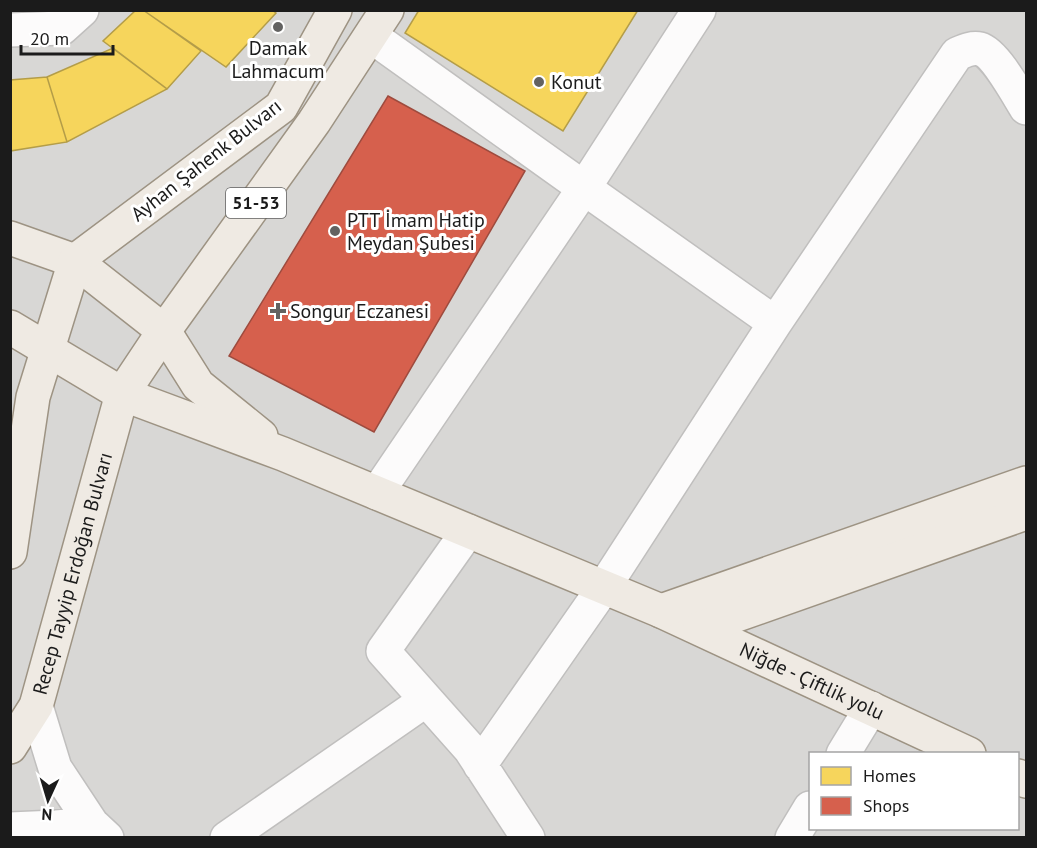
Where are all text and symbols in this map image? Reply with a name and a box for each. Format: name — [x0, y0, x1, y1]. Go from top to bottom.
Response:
scale bar — [21, 18, 112, 56]
marker: Damak Lahmacum — [271, 20, 285, 34]
text: 20 m — [30, 27, 69, 50]
place label: Damak Lahmacum — [232, 35, 325, 84]
place label: Konut — [551, 69, 602, 95]
marker: Konut — [532, 75, 546, 89]
street label: Ayhan Şahenk Bulvarı — [125, 93, 287, 227]
road number: 51-53 — [226, 188, 286, 218]
place label: PTT İmam Hatip Meydan Şubesi — [347, 207, 485, 256]
marker: PTT İmam Hatip Meydan Şubesi — [328, 224, 342, 238]
place label: Songur Eczanesi — [290, 298, 429, 324]
marker: Songur Eczanesi — [271, 304, 285, 318]
street label: Recep Tayyip Erdoğan Bulvarı — [27, 449, 118, 698]
street label: Niğde - Çiftlik yolu — [735, 636, 888, 726]
legend — [809, 752, 1019, 830]
text: Homes — [863, 764, 916, 787]
north arrow — [18, 770, 78, 830]
text: Shops — [863, 794, 909, 817]
text: N — [41, 805, 53, 825]

